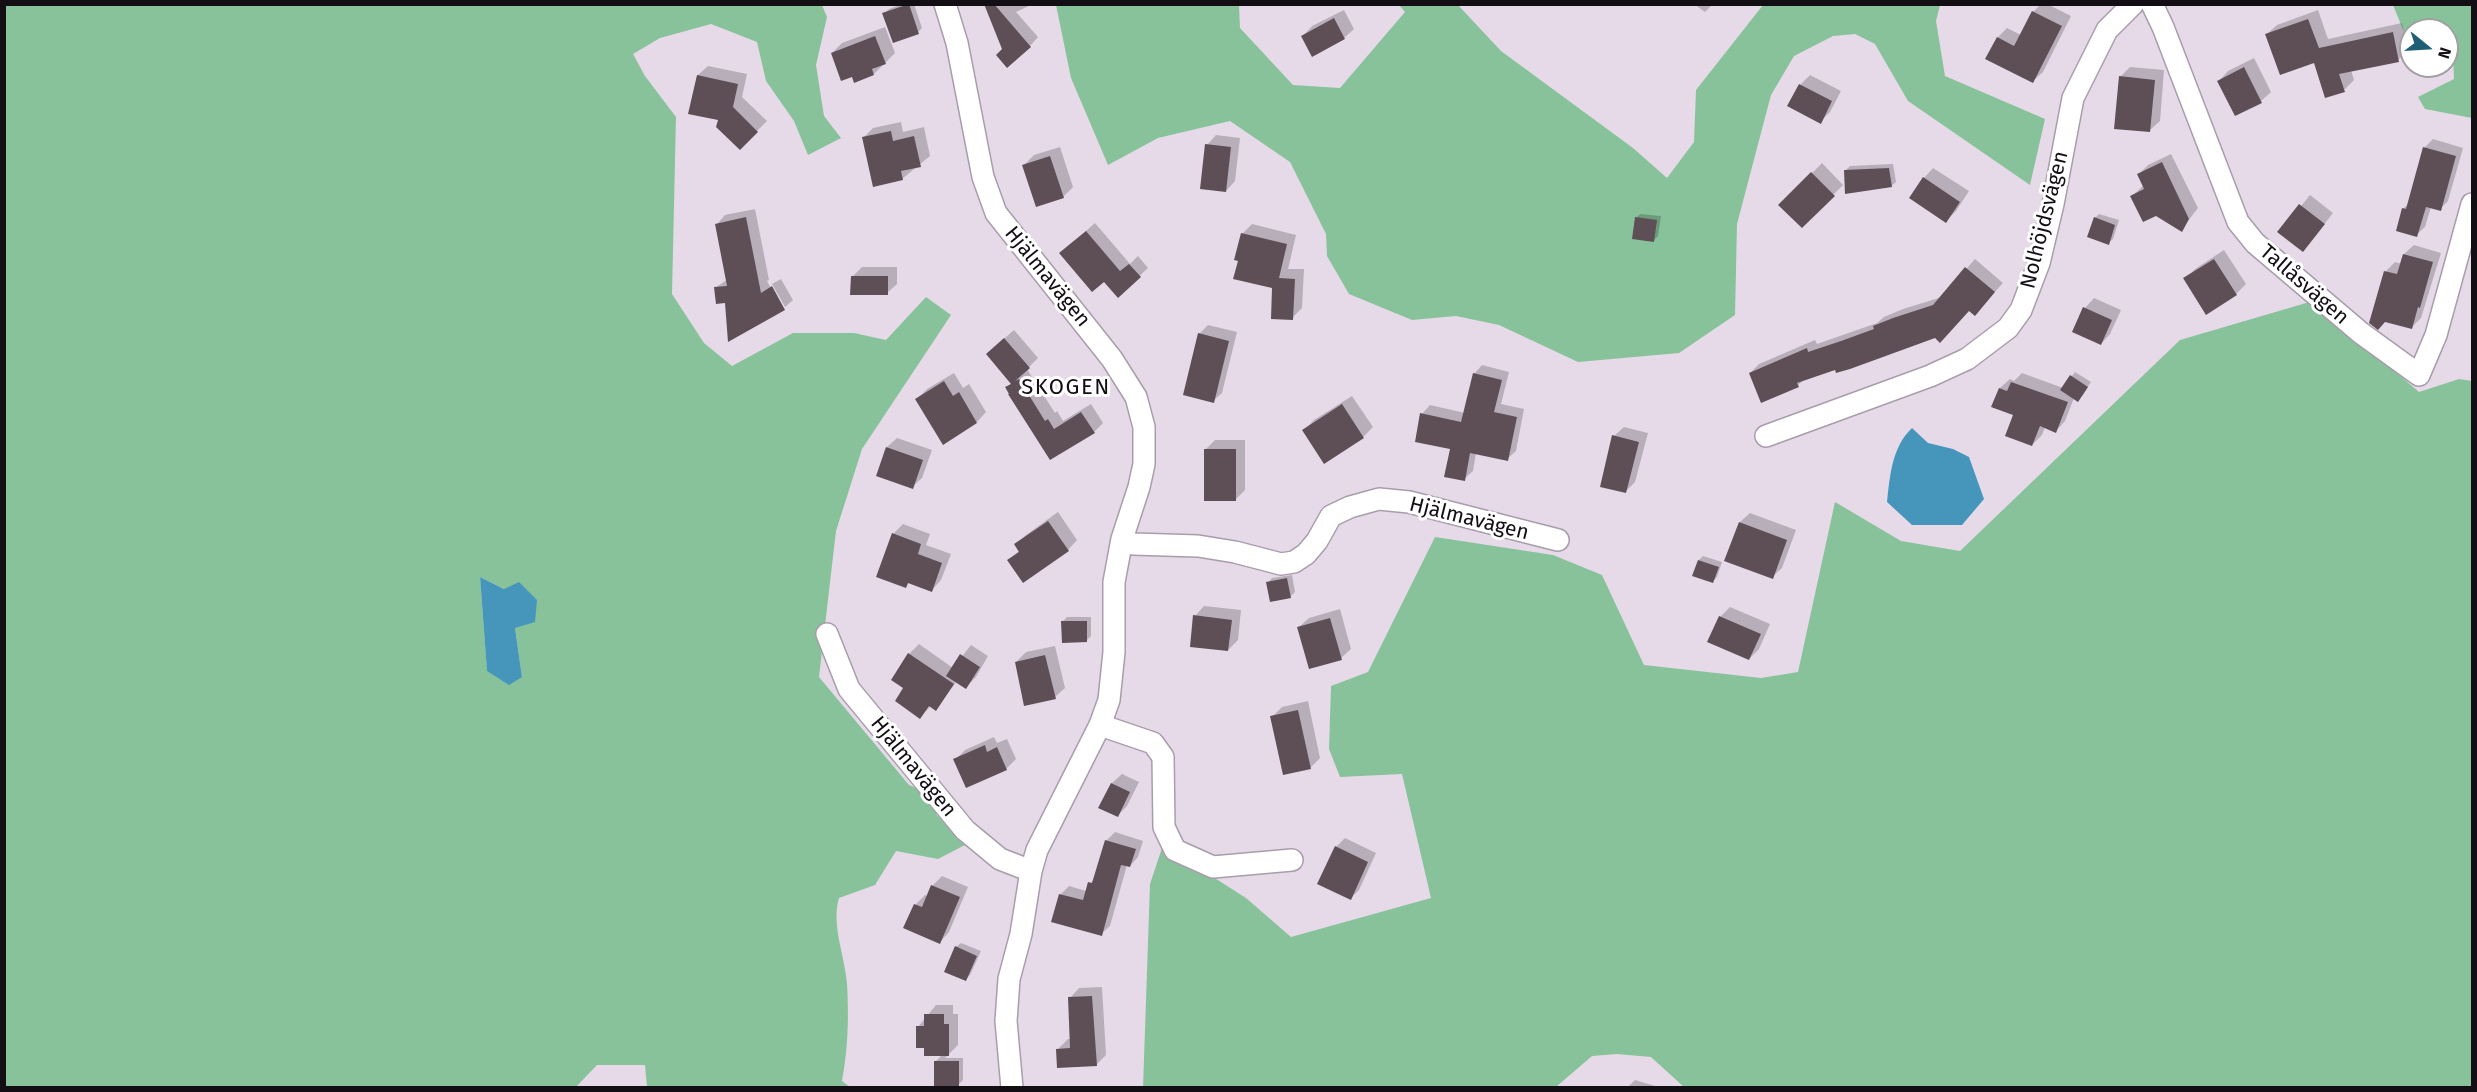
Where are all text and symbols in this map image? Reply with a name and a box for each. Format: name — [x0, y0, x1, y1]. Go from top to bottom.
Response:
north arrow — [2399, 18, 2459, 78]
text: N — [2434, 45, 2455, 61]
street label: Nolhöjdsvägen — [2016, 149, 2074, 291]
street label: Hjälmavägen — [999, 222, 1095, 332]
street label: Tallåsvägen — [2254, 240, 2354, 330]
district label: SKOGEN — [1021, 375, 1111, 401]
street label: Hjälmavägen — [1407, 492, 1531, 546]
street label: Hjälmavägen — [865, 712, 961, 822]

